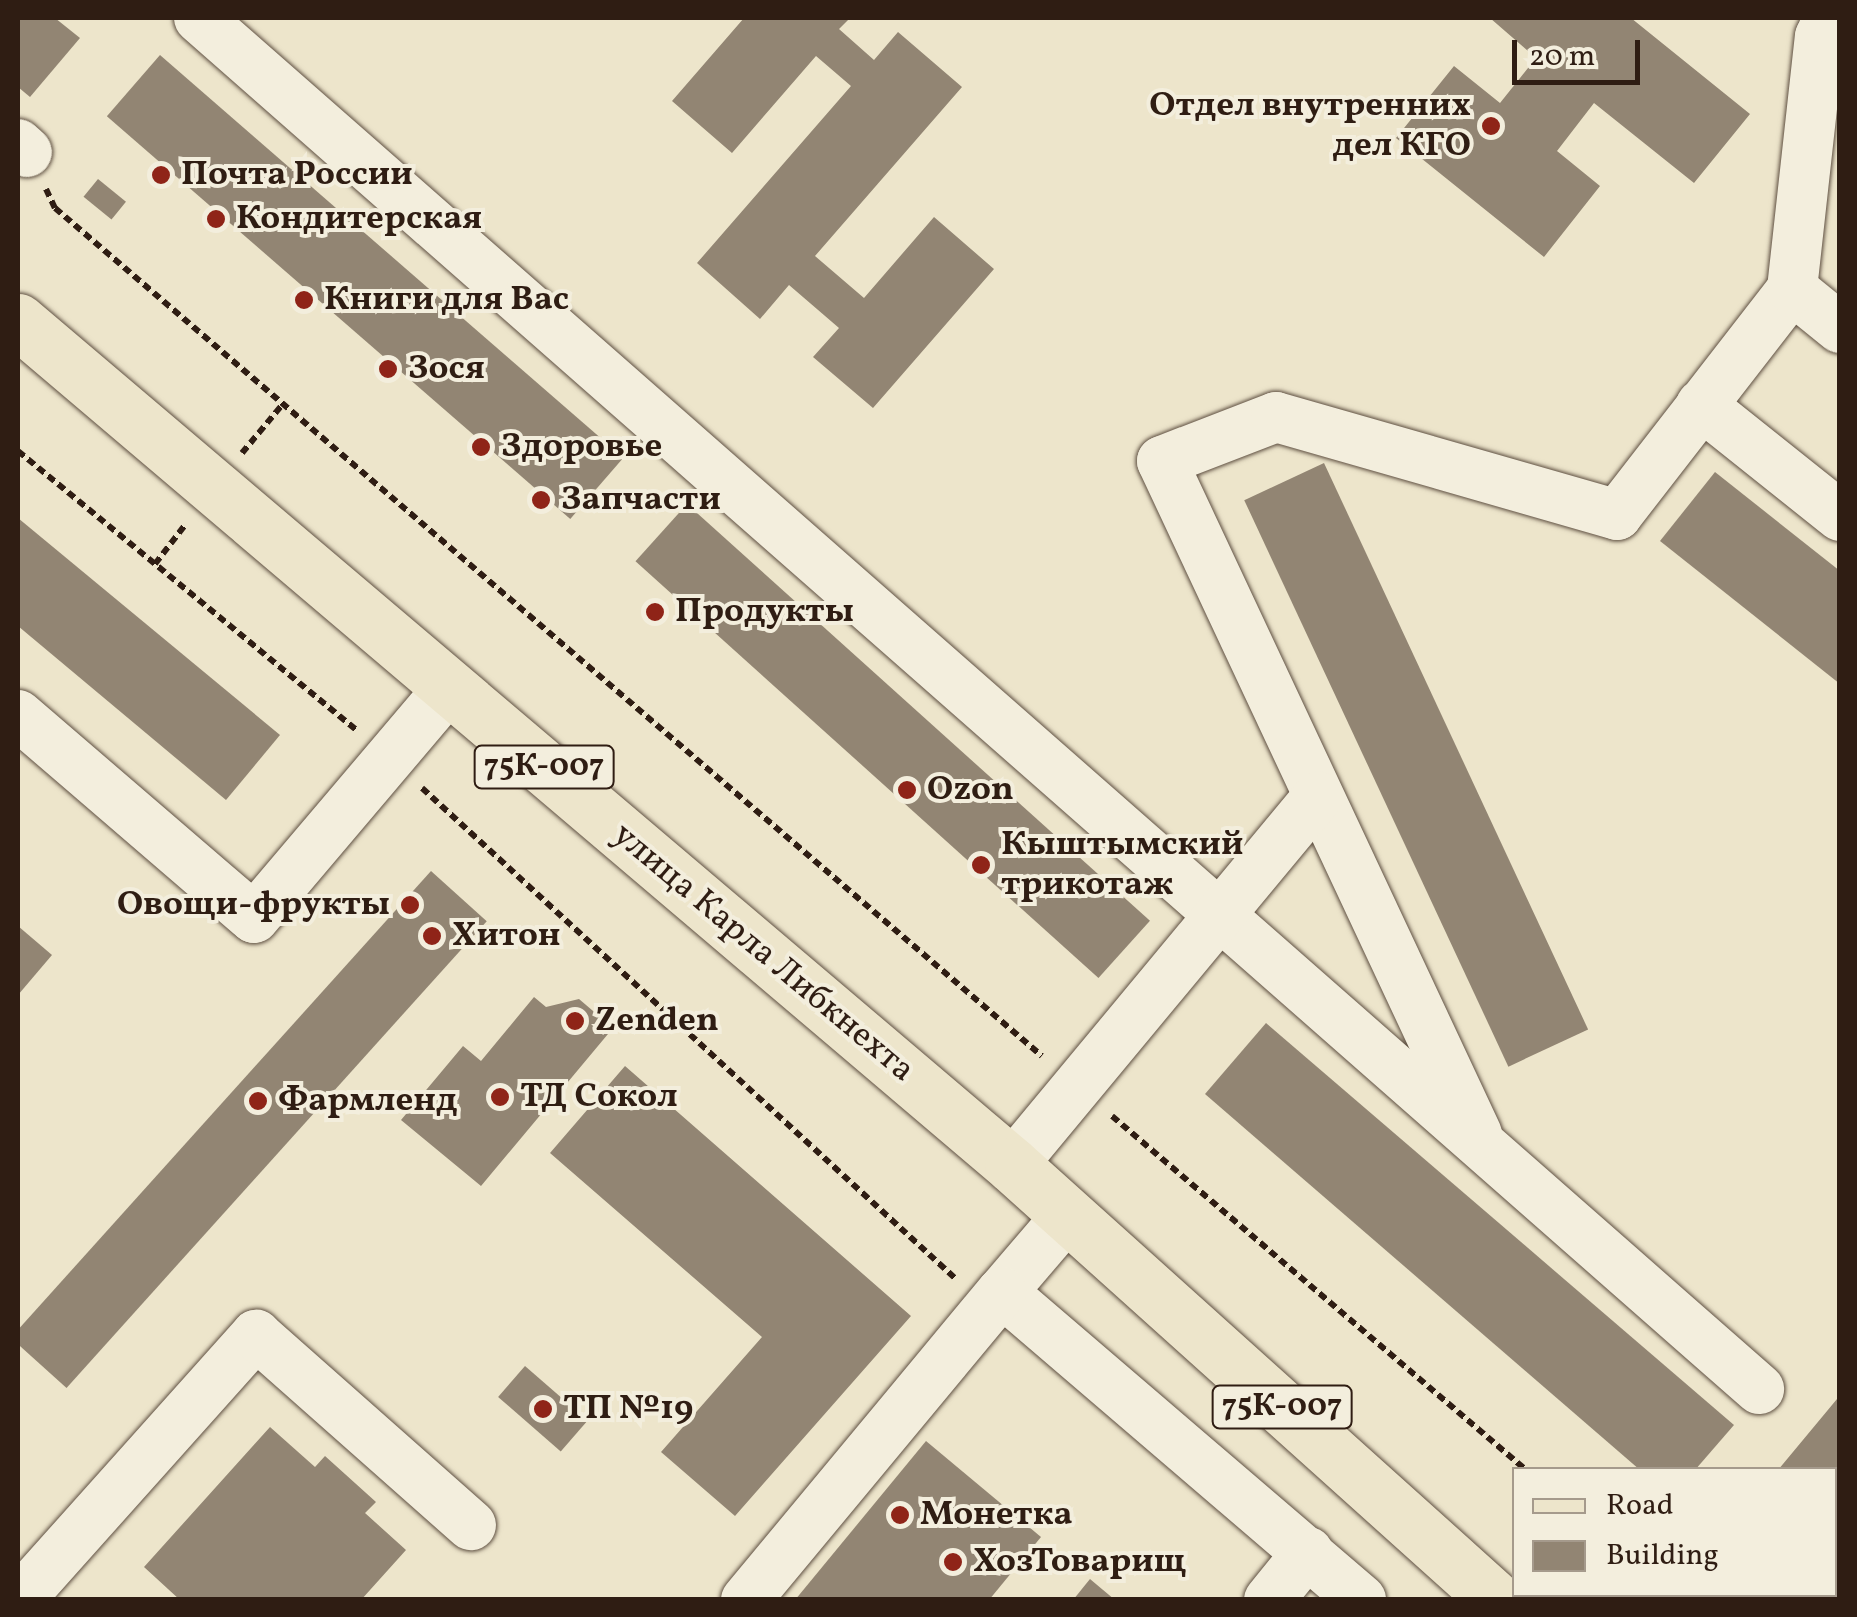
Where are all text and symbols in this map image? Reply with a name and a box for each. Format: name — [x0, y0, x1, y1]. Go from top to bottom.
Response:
scale bar — [1517, 20, 1644, 82]
text: 20 m — [1529, 36, 1595, 78]
place label: Отдел внутренних дел КГО — [1149, 85, 1471, 167]
marker: Отдел внутренних дел КГО — [1480, 115, 1502, 137]
place label: Почта России — [181, 154, 413, 196]
marker: Почта России — [150, 164, 172, 186]
place label: Кондитерская — [236, 198, 482, 240]
marker: Кондитерская — [205, 208, 227, 230]
place label: Книги для Вас — [324, 279, 569, 321]
marker: Книги для Вас — [293, 289, 315, 311]
place label: Зося — [408, 348, 485, 390]
marker: Зося — [377, 358, 399, 380]
place label: Здоровье — [501, 426, 662, 468]
marker: Здоровье — [470, 436, 492, 458]
place label: Запчасти — [561, 479, 721, 521]
marker: Запчасти — [530, 489, 552, 511]
place label: Продукты — [675, 591, 854, 633]
marker: Продукты — [644, 601, 666, 623]
road number: 75К-007 — [472, 740, 616, 794]
place label: Ozon — [927, 769, 1014, 811]
marker: Ozon — [896, 779, 918, 801]
street label: улица Карла Либкнехта — [603, 814, 923, 1092]
place label: Кыштымский трикотаж — [1001, 824, 1244, 906]
marker: Кыштымский трикотаж — [970, 854, 992, 876]
place label: Овощи-фрукты — [117, 884, 390, 926]
marker: Овощи-фрукты — [399, 894, 421, 916]
place label: Хитон — [452, 915, 561, 957]
marker: Хитон — [421, 925, 443, 947]
place label: Zenden — [595, 1000, 719, 1042]
marker: Zenden — [564, 1010, 586, 1032]
place label: ТД Сокол — [520, 1076, 678, 1118]
place label: Фармленд — [278, 1080, 458, 1122]
marker: ТД Сокол — [489, 1086, 511, 1108]
marker: Фармленд — [247, 1090, 269, 1112]
road number: 75К-007 — [1210, 1380, 1354, 1434]
place label: ТП №19 — [563, 1388, 693, 1430]
marker: ТП №19 — [532, 1398, 554, 1420]
legend — [1512, 1467, 1837, 1597]
text: Road — [1606, 1485, 1674, 1527]
place label: Монетка — [920, 1494, 1073, 1536]
marker: Монетка — [889, 1504, 911, 1526]
text: Building — [1606, 1535, 1719, 1577]
place label: ХозТоварищ — [973, 1541, 1186, 1583]
marker: ХозТоварищ — [942, 1551, 964, 1573]

